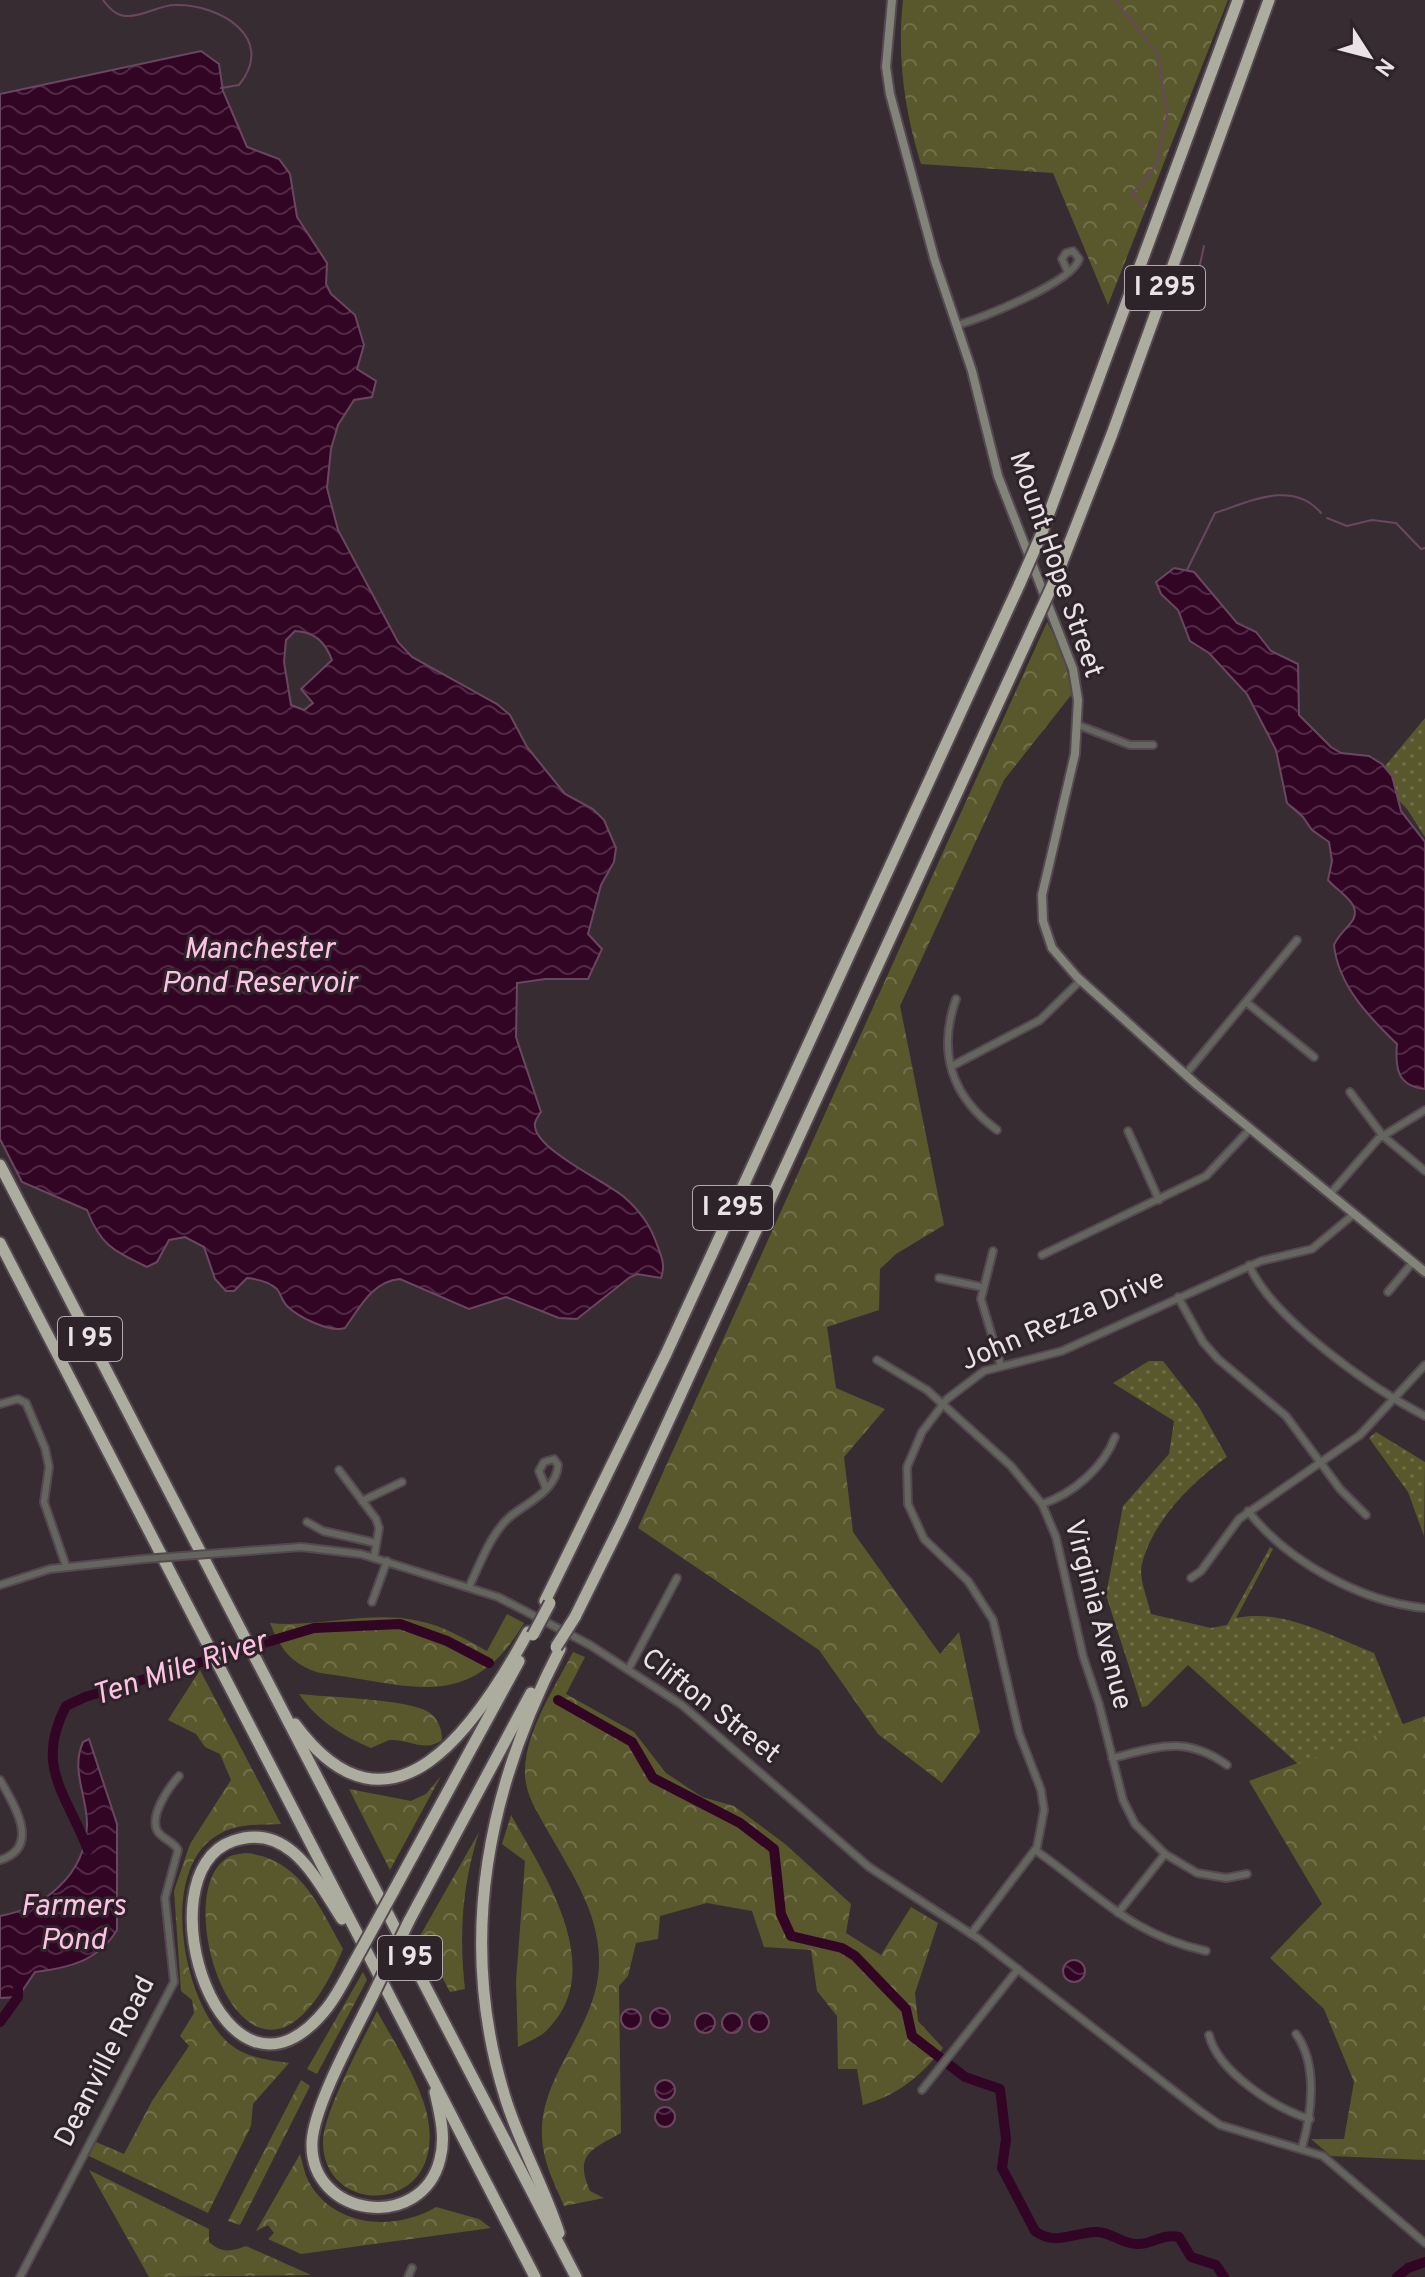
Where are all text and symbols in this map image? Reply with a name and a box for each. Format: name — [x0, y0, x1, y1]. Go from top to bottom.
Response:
north arrow — [1329, 16, 1409, 96]
text: N — [1368, 52, 1399, 81]
road number: I 295 — [1125, 266, 1205, 310]
street label: Mount Hope Street — [999, 447, 1111, 683]
water label: Manchester Pond Reservoir — [161, 932, 359, 1003]
road number: I 295 — [693, 1186, 773, 1230]
street label: John Rezza Drive — [956, 1262, 1170, 1380]
road number: I 95 — [58, 1317, 122, 1361]
street label: Virginia Avenue — [1054, 1516, 1140, 1714]
water label: Ten Mile River — [88, 1624, 274, 1716]
street label: Clifton Street — [633, 1641, 787, 1773]
water label: Farmers Pond — [20, 1889, 126, 1960]
road number: I 95 — [378, 1936, 442, 1980]
street label: Deanville Road — [47, 1970, 165, 2154]

